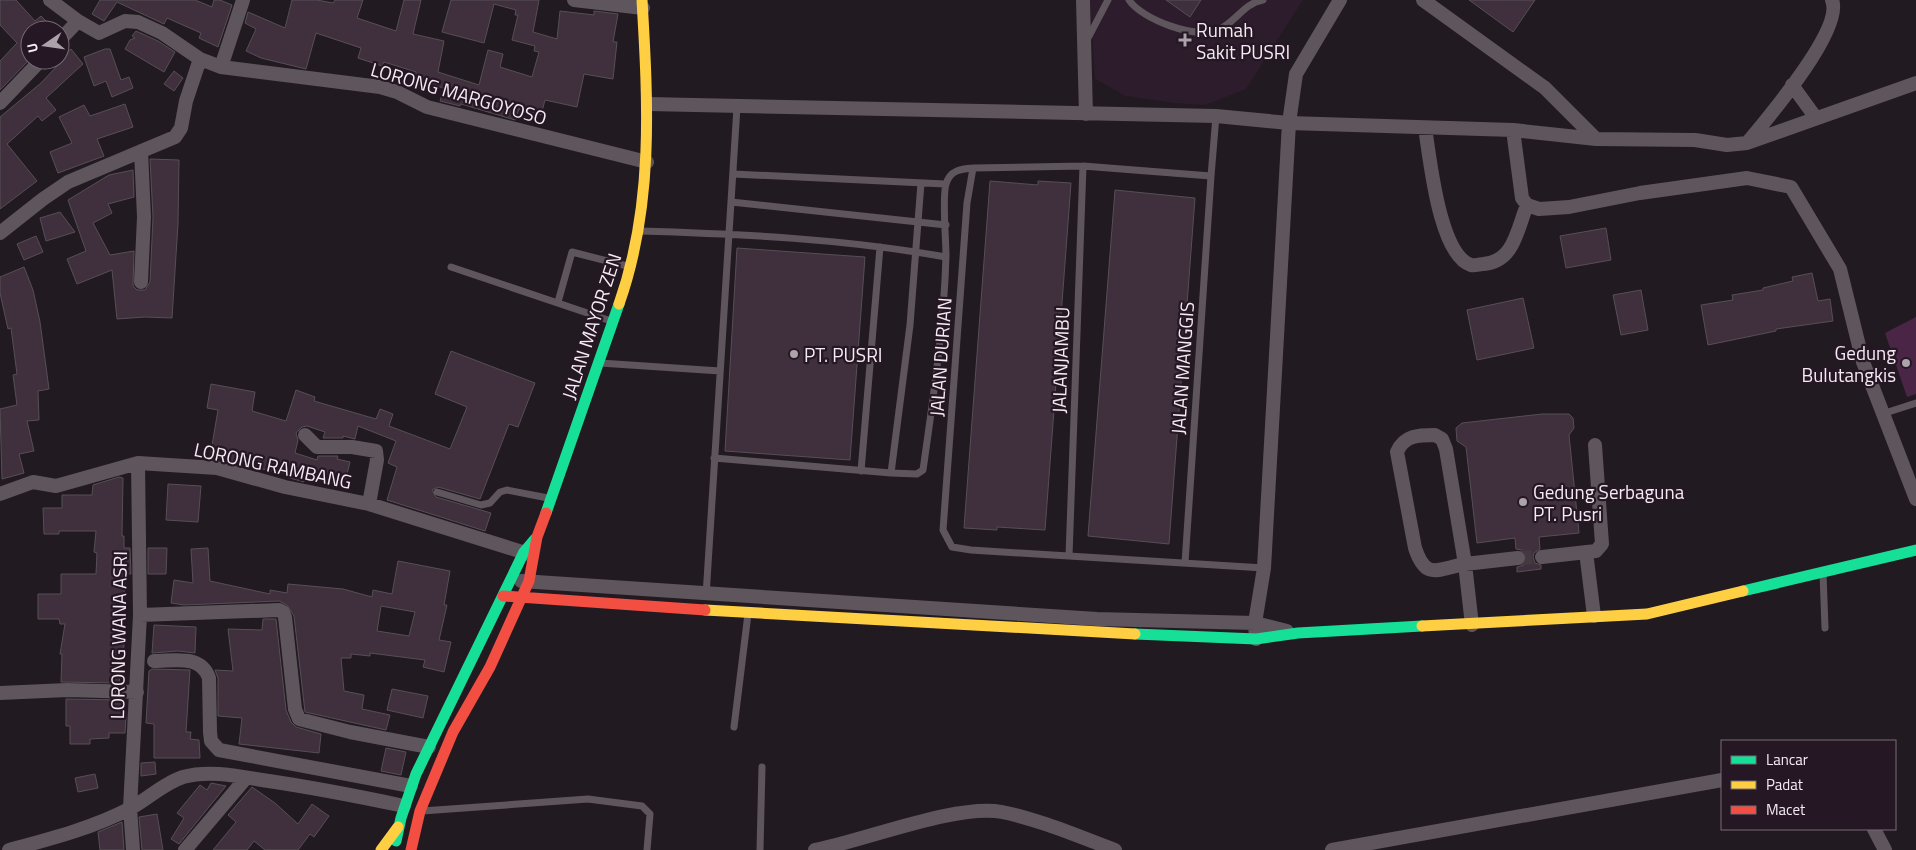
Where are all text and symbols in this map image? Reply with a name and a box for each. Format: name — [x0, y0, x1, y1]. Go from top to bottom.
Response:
place label: Rumah Sakit PUSRI — [1196, 15, 1290, 66]
north arrow — [20, 20, 70, 70]
marker: Rumah Sakit PUSRI — [1178, 33, 1192, 47]
text: U — [21, 41, 43, 55]
street label: LORONG MARGOYOSO — [368, 54, 550, 132]
street label: JALAN MAYOR ZEN — [554, 249, 628, 403]
street label: JALAN DURIAN — [921, 296, 959, 418]
street label: JALAN MANGGIS — [1163, 301, 1201, 435]
street label: JALANJAMBU — [1044, 306, 1076, 414]
place label: Gedung Bulutangkis — [1801, 338, 1896, 389]
place label: PT. PUSRI — [804, 340, 883, 369]
marker: PT. PUSRI — [788, 348, 800, 360]
marker: Gedung Bulutangkis — [1900, 357, 1912, 369]
street label: LORONG RAMBANG — [191, 434, 355, 496]
place label: Gedung Serbaguna PT. Pusri — [1533, 477, 1685, 528]
marker: Gedung Serbaguna PT. Pusri — [1517, 496, 1529, 508]
street label: LORONG WANA ASRI — [102, 551, 134, 719]
legend — [1721, 740, 1896, 830]
text: Lancar — [1766, 748, 1808, 771]
text: Padat — [1766, 773, 1804, 796]
text: Macet — [1766, 798, 1806, 821]

